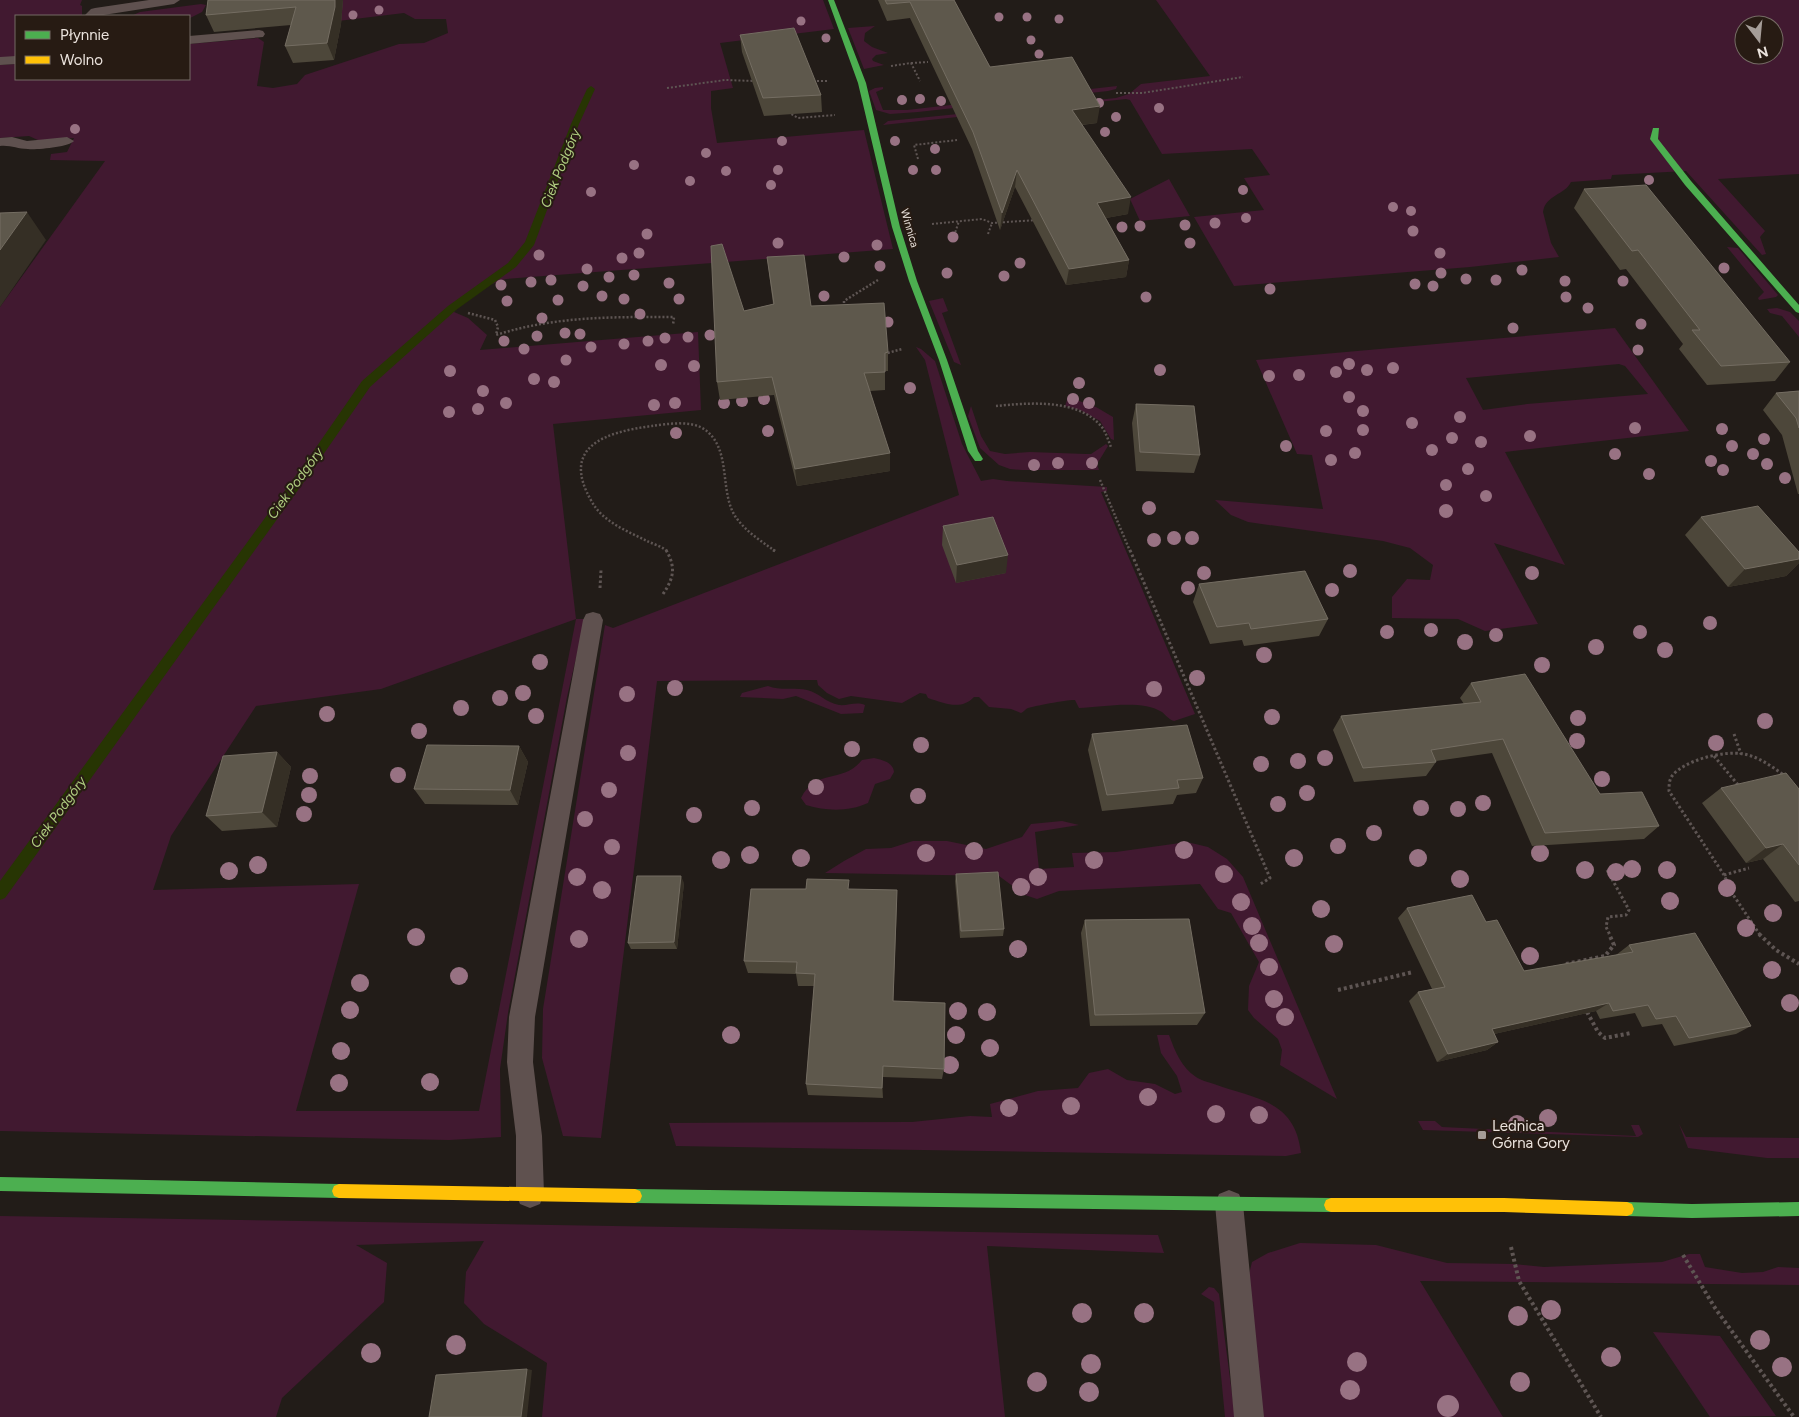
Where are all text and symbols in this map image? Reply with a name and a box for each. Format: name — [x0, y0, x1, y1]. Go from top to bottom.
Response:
legend — [15, 15, 190, 80]
north arrow — [1734, 15, 1784, 65]
text: Płynnie — [60, 26, 109, 44]
text: N — [1755, 42, 1770, 62]
text: Wolno — [60, 51, 103, 69]
water label: Ciek Podgóry — [537, 125, 584, 210]
street label: Winnica — [898, 207, 921, 249]
water label: Ciek Podgóry — [264, 444, 327, 522]
water label: Ciek Podgóry — [27, 773, 90, 851]
place label: Lednica Górna Gory — [1492, 1117, 1570, 1152]
marker: Lednica Górna Gory — [1476, 1129, 1488, 1141]

